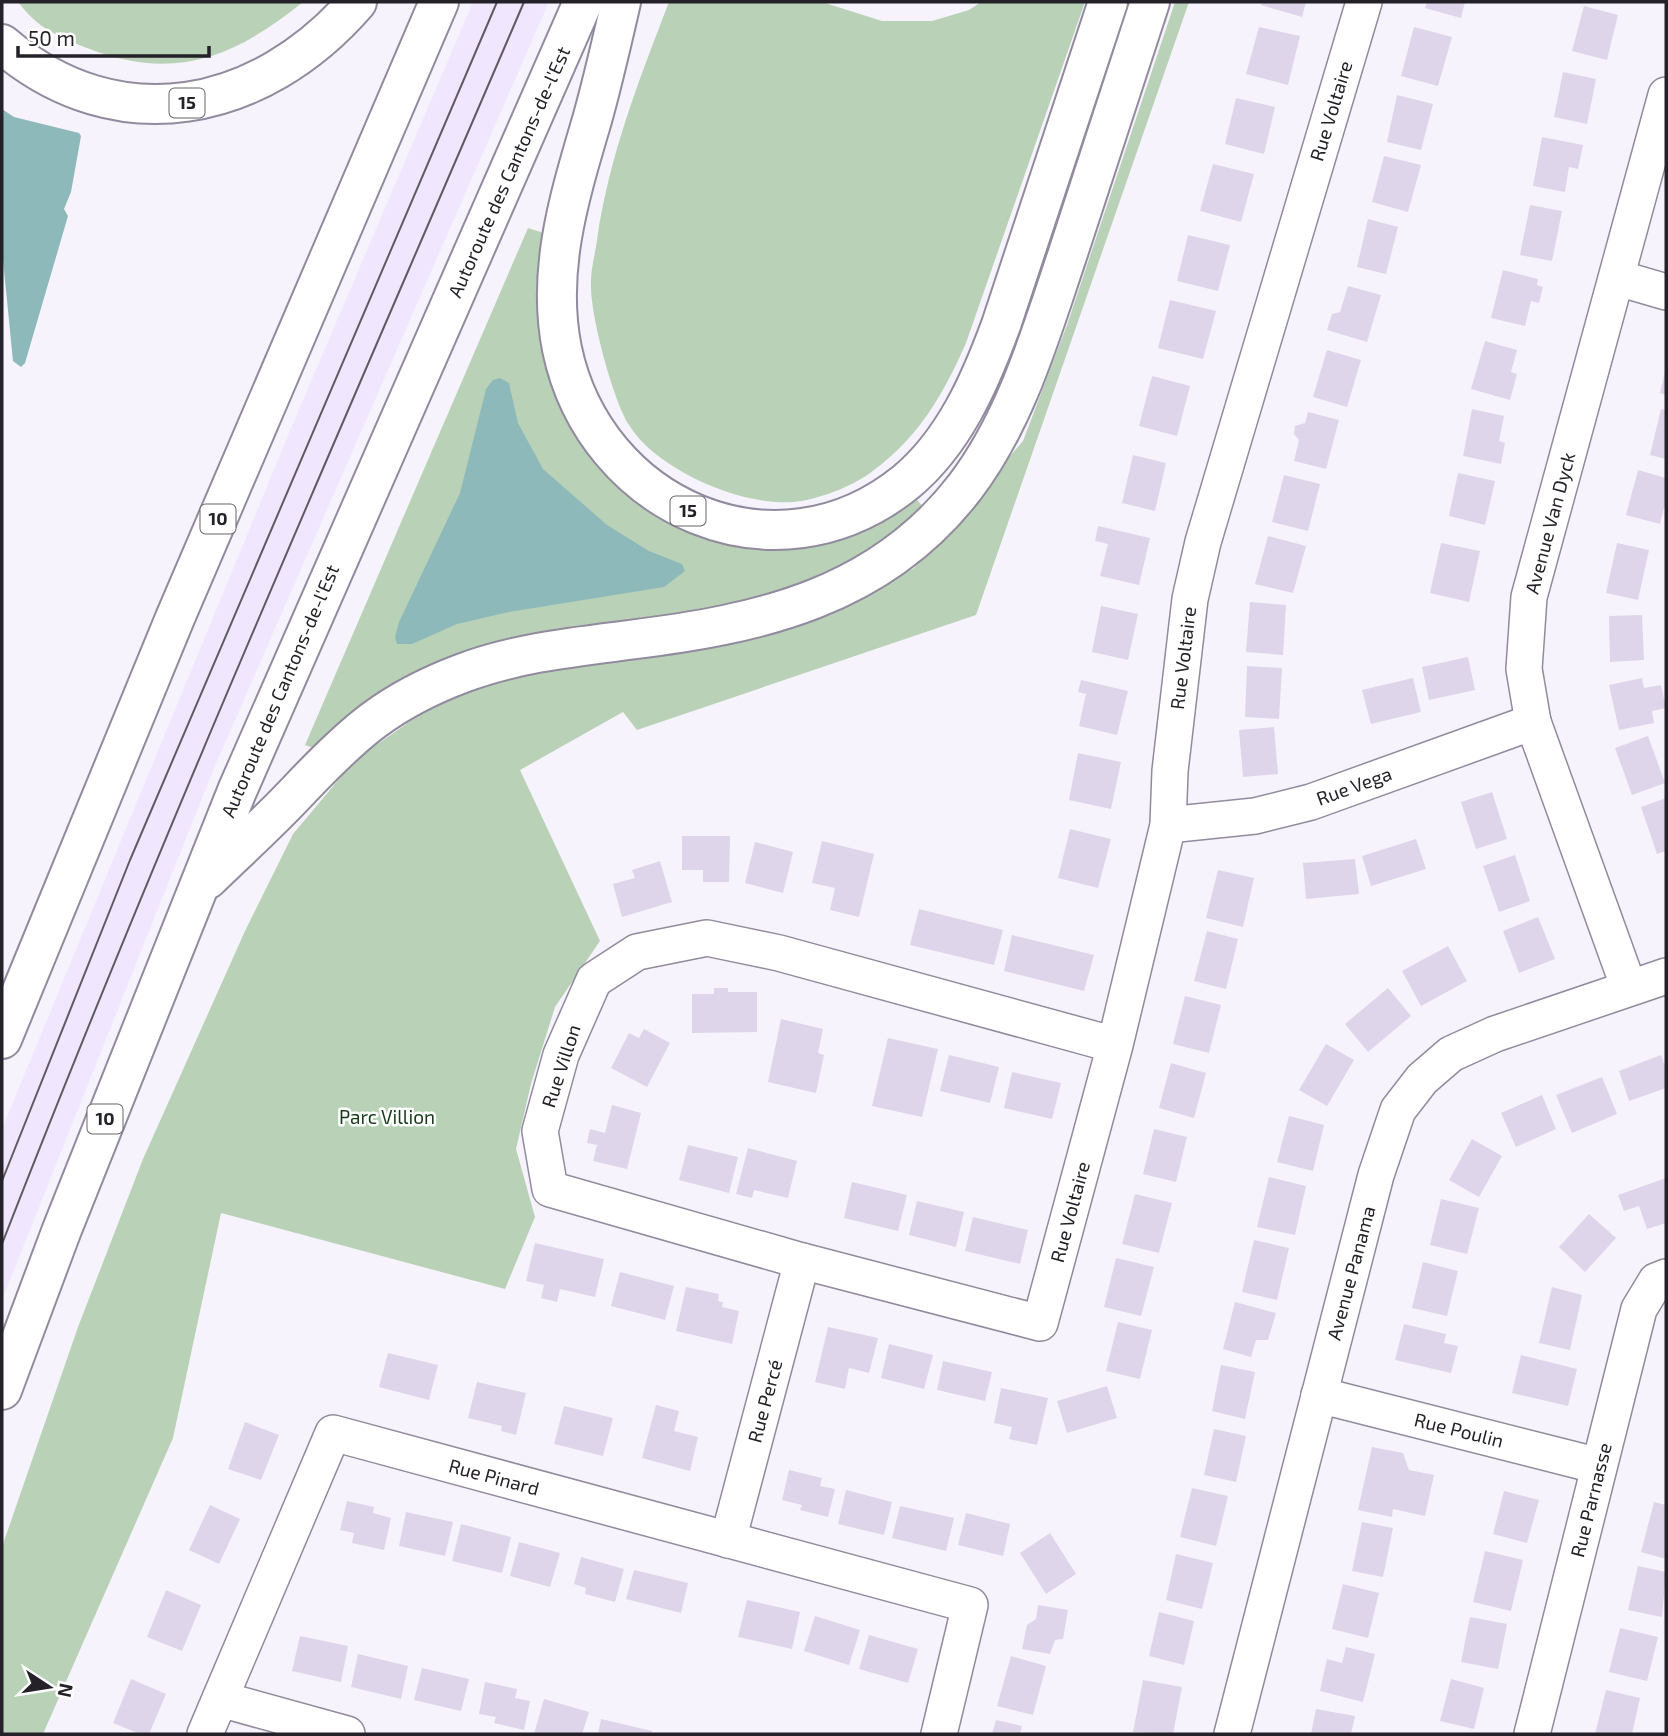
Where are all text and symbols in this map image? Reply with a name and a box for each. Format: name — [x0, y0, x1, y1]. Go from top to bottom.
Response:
scale bar — [18, 14, 208, 58]
text: 50 m — [28, 25, 75, 50]
street label: Autoroute des Cantons-de-l'Est — [443, 43, 574, 301]
street label: Rue Voltaire — [1304, 58, 1357, 164]
road number: 15 — [170, 88, 204, 118]
street label: Avenue Van Dyck — [1520, 449, 1580, 596]
road number: 15 — [670, 496, 706, 526]
road number: 10 — [200, 504, 235, 534]
street label: Autoroute des Cantons-de-l'Est — [216, 561, 343, 821]
street label: Rue Voltaire — [1165, 605, 1200, 711]
street label: Rue Vega — [1313, 761, 1395, 810]
street label: Rue Villon — [536, 1021, 585, 1110]
road number: 10 — [88, 1104, 122, 1134]
park label: Parc Villion — [339, 1105, 435, 1128]
street label: Rue Voltaire — [1045, 1159, 1094, 1265]
street label: Avenue Panama — [1322, 1203, 1379, 1343]
street label: Rue Percé — [742, 1357, 787, 1445]
street label: Rue Poulin — [1412, 1407, 1506, 1452]
street label: Rue Parnasse — [1565, 1440, 1616, 1560]
street label: Rue Pinard — [446, 1453, 542, 1500]
north arrow — [14, 1652, 84, 1722]
text: N — [53, 1682, 79, 1700]

